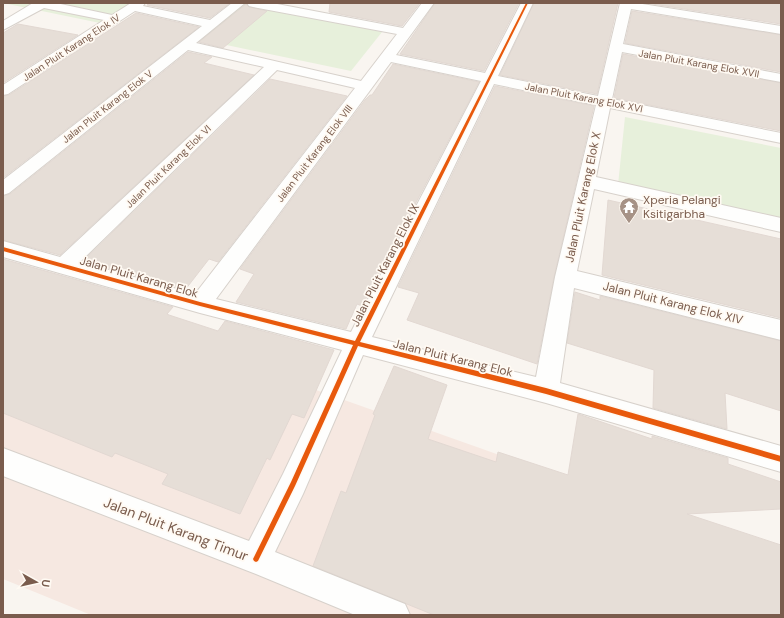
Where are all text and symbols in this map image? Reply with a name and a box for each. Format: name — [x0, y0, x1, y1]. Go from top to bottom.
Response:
street label: Jalan Pluit Karang Elok IV — [20, 11, 123, 84]
street label: Jalan Pluit Karang Elok XVII — [638, 46, 760, 81]
street label: Jalan Pluit Karang Elok V — [59, 67, 156, 146]
street label: Jalan Pluit Karang Elok XVI — [524, 80, 644, 115]
street label: Jalan Pluit Karang Elok VIII — [273, 102, 355, 205]
street label: Jalan Pluit Karang Elok VI — [123, 122, 214, 211]
street label: Jalan Pluit Karang Elok X — [561, 130, 605, 264]
place label: Xperia Pelangi Ksitigarbha — [643, 192, 721, 222]
temple icon: Xperia Pelangi Ksitigarbha — [618, 196, 640, 224]
street label: Jalan Pluit Karang Elok IX — [347, 201, 423, 329]
street label: Jalan Pluit Karang Elok — [78, 252, 200, 302]
street label: Jalan Pluit Karang Elok XIV — [601, 278, 745, 328]
street label: Jalan Pluit Karang Elok — [392, 335, 514, 381]
street label: Jalan Pluit Karang Timur — [101, 493, 251, 565]
north arrow — [16, 562, 56, 602]
text: U — [38, 579, 53, 588]

